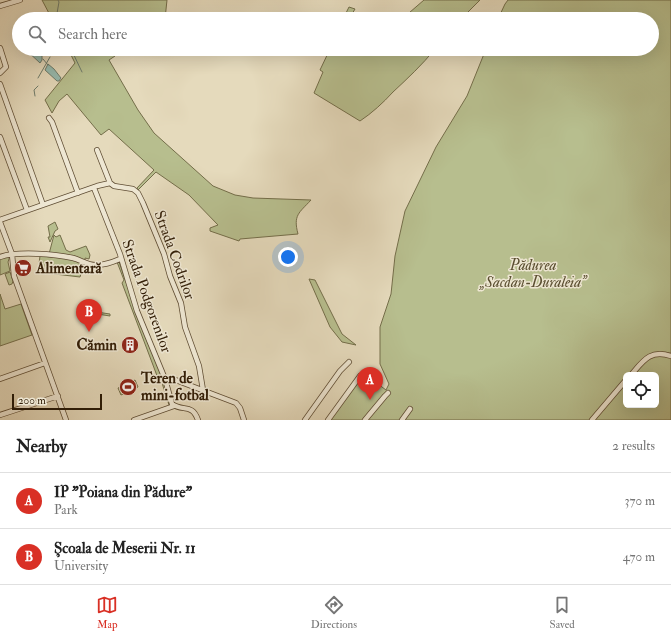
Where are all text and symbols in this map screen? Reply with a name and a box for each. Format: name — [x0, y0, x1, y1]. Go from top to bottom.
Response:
search box — [12, 12, 659, 56]
icon: search — [26, 23, 48, 45]
text: Search here — [58, 25, 127, 44]
street label: Strada Codrilor — [150, 208, 200, 303]
street label: Strada Podgorenilor — [117, 237, 176, 356]
your location — [278, 247, 298, 267]
park label: Pădurea „Sacdan-Duraleia” — [478, 256, 588, 292]
supermarket icon: Alimentară — [13, 258, 33, 278]
place label: Alimentară — [35, 259, 102, 278]
pin: B — [76, 299, 102, 332]
building icon: Cămin — [120, 335, 140, 355]
place label: Cămin — [77, 336, 117, 355]
pin: A — [357, 367, 383, 400]
place label: Teren de mini-fotbal — [140, 369, 209, 405]
map controls — [623, 372, 659, 408]
button: locate — [623, 372, 659, 408]
sports icon: Teren de mini-fotbal — [118, 377, 138, 397]
scale bar — [12, 392, 102, 411]
text: 200 m — [18, 394, 46, 407]
text: Nearby — [16, 436, 67, 457]
text: 2 results — [612, 438, 655, 454]
text: IP "Poiana din Pădure" — [54, 483, 192, 502]
text: A — [25, 493, 33, 509]
text: 370 m — [625, 493, 655, 509]
text: Park — [54, 502, 78, 518]
text: Şcoala de Meserii Nr. 11 — [54, 539, 196, 558]
text: B — [25, 549, 33, 565]
text: 470 m — [623, 549, 655, 565]
text: University — [54, 558, 108, 574]
tab: Map — [96, 594, 118, 631]
tab: Directions — [311, 594, 357, 631]
tab: Saved — [550, 594, 575, 631]

